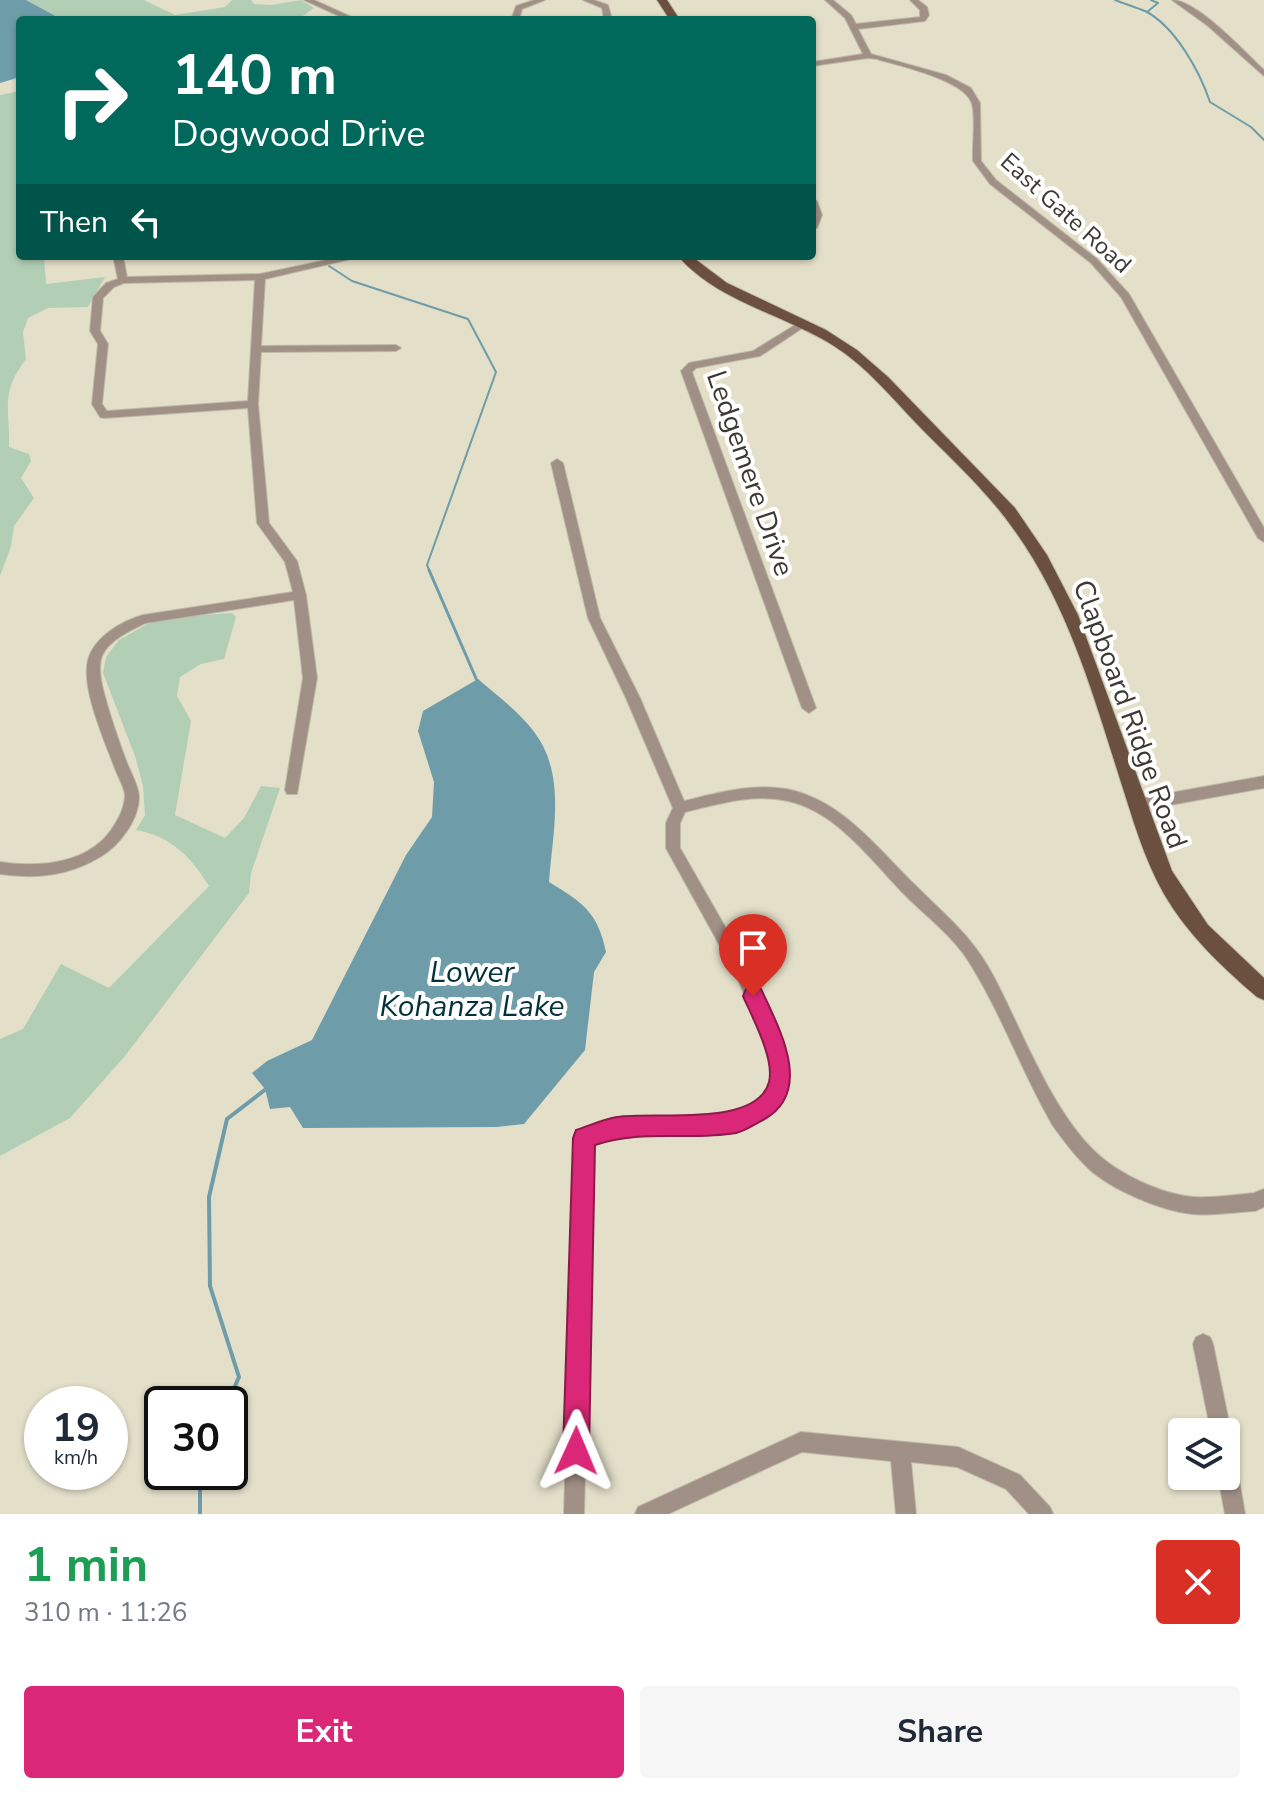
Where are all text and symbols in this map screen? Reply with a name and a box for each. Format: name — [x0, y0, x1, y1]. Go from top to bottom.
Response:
text: 140 m — [172, 37, 337, 114]
icon: right — [40, 48, 144, 152]
text: Dogwood Drive — [172, 110, 426, 159]
street label: East Gate Road — [994, 146, 1138, 280]
icon: left — [124, 200, 168, 244]
text: Then — [40, 202, 108, 243]
street label: Ledgemere Drive — [697, 366, 803, 581]
street label: Clapboard Ridge Road — [1064, 575, 1196, 854]
pin — [719, 914, 787, 996]
icon: arrive — [731, 926, 775, 970]
water label: Lower Kohanza Lake — [379, 952, 565, 1027]
speed limit sign: 30 — [144, 1386, 248, 1490]
text: 19 — [52, 1401, 100, 1455]
position arrow — [534, 1409, 618, 1493]
map controls — [1168, 1418, 1240, 1490]
button: layers — [1168, 1418, 1240, 1490]
text: km/h — [54, 1444, 98, 1471]
text: 1 min — [24, 1532, 148, 1598]
button: close — [1156, 1540, 1240, 1624]
text: 310 m · 11:26 — [24, 1595, 187, 1630]
button: Exit — [24, 1686, 624, 1778]
button: Share — [640, 1686, 1240, 1778]

